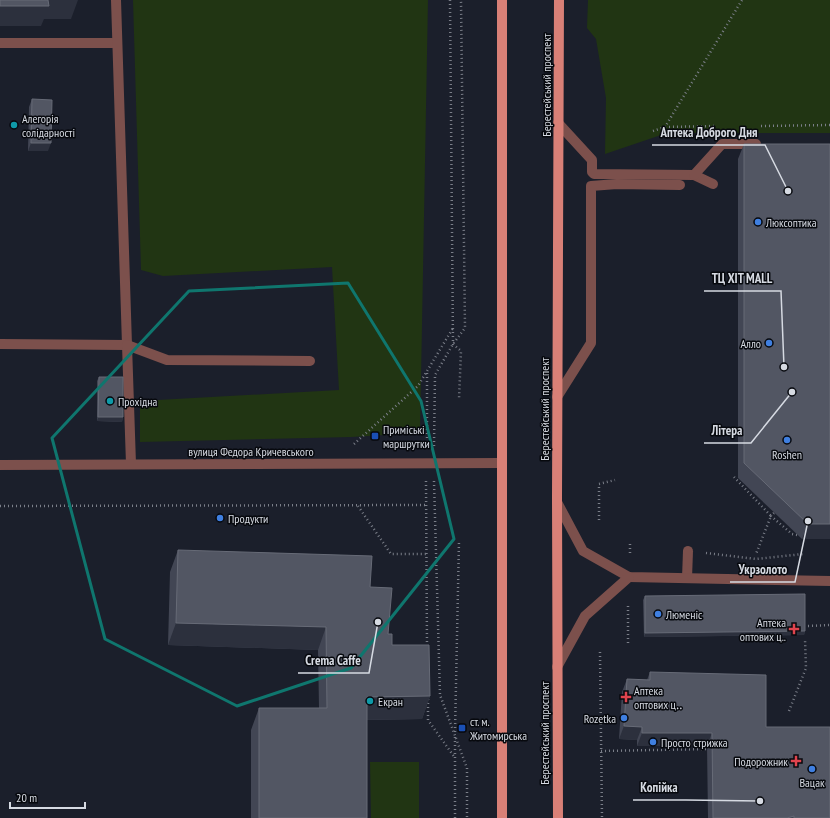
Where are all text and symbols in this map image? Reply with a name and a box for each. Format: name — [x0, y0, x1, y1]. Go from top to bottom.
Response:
street label: Берестейський проспект — [539, 33, 554, 137]
place label: Алегорія солідарності — [22, 111, 75, 140]
marker: Алегорія солідарності — [9, 120, 19, 130]
callout: Аптека Доброго Дня — [652, 120, 765, 145]
text: Аптека Доброго Дня — [660, 124, 757, 141]
place label: Люксоптика — [765, 215, 817, 230]
marker: Люксоптика — [753, 217, 763, 227]
callout: ТЦ ХІТ MALL — [704, 266, 781, 291]
text: ТЦ ХІТ MALL — [712, 270, 773, 287]
place label: Алло — [740, 336, 761, 351]
marker: Алло — [764, 338, 774, 348]
street label: Берестейський проспект — [537, 357, 552, 461]
place label: Прохідна — [118, 394, 158, 409]
marker: Прохідна — [105, 396, 115, 406]
callout: Літера — [704, 418, 751, 443]
place label: Приміські маршрутки — [383, 422, 430, 451]
text: Літера — [711, 422, 742, 439]
marker: Приміські маршрутки — [370, 431, 380, 441]
marker: Roshen — [782, 435, 792, 445]
street label: вулиця Федора Кричевського — [188, 444, 314, 459]
place label: Roshen — [772, 447, 802, 462]
place label: Продукти — [228, 511, 268, 526]
marker: Продукти — [215, 513, 225, 523]
callout: Укрзолото — [730, 557, 795, 582]
text: Укрзолото — [738, 561, 788, 578]
place label: Люменіс — [665, 607, 703, 622]
marker: Люменіс — [653, 609, 663, 619]
place label: Аптека оптових ц.. — [740, 615, 786, 644]
marker: Аптека оптових ц.. — [789, 624, 799, 634]
callout: Crema Caffe — [298, 648, 369, 673]
text: Crema Caffe — [305, 652, 361, 669]
street label: Берестейський проспект — [537, 681, 552, 785]
place label: Аптека оптових ц‥ — [634, 683, 682, 712]
marker: Аптека оптових ц‥ — [621, 692, 631, 702]
place label: Екран — [378, 694, 403, 709]
marker: Екран — [365, 696, 375, 706]
place label: Rozetka — [584, 711, 616, 726]
marker: Rozetka — [619, 713, 629, 723]
place label: ст. м. Житомирська — [469, 714, 527, 743]
marker: ст. м. Житомирська — [457, 723, 467, 733]
place label: Просто стрижка — [661, 735, 728, 750]
marker: Просто стрижка — [648, 737, 658, 747]
place label: Подорожник — [734, 754, 788, 769]
marker: Подорожник — [791, 756, 801, 766]
marker: Вацак — [807, 764, 817, 774]
callout: Копійка — [633, 775, 686, 800]
place label: Вацак — [799, 775, 825, 790]
text: Копійка — [640, 779, 678, 796]
scale bar — [10, 784, 85, 810]
text: 20 m — [16, 790, 37, 805]

